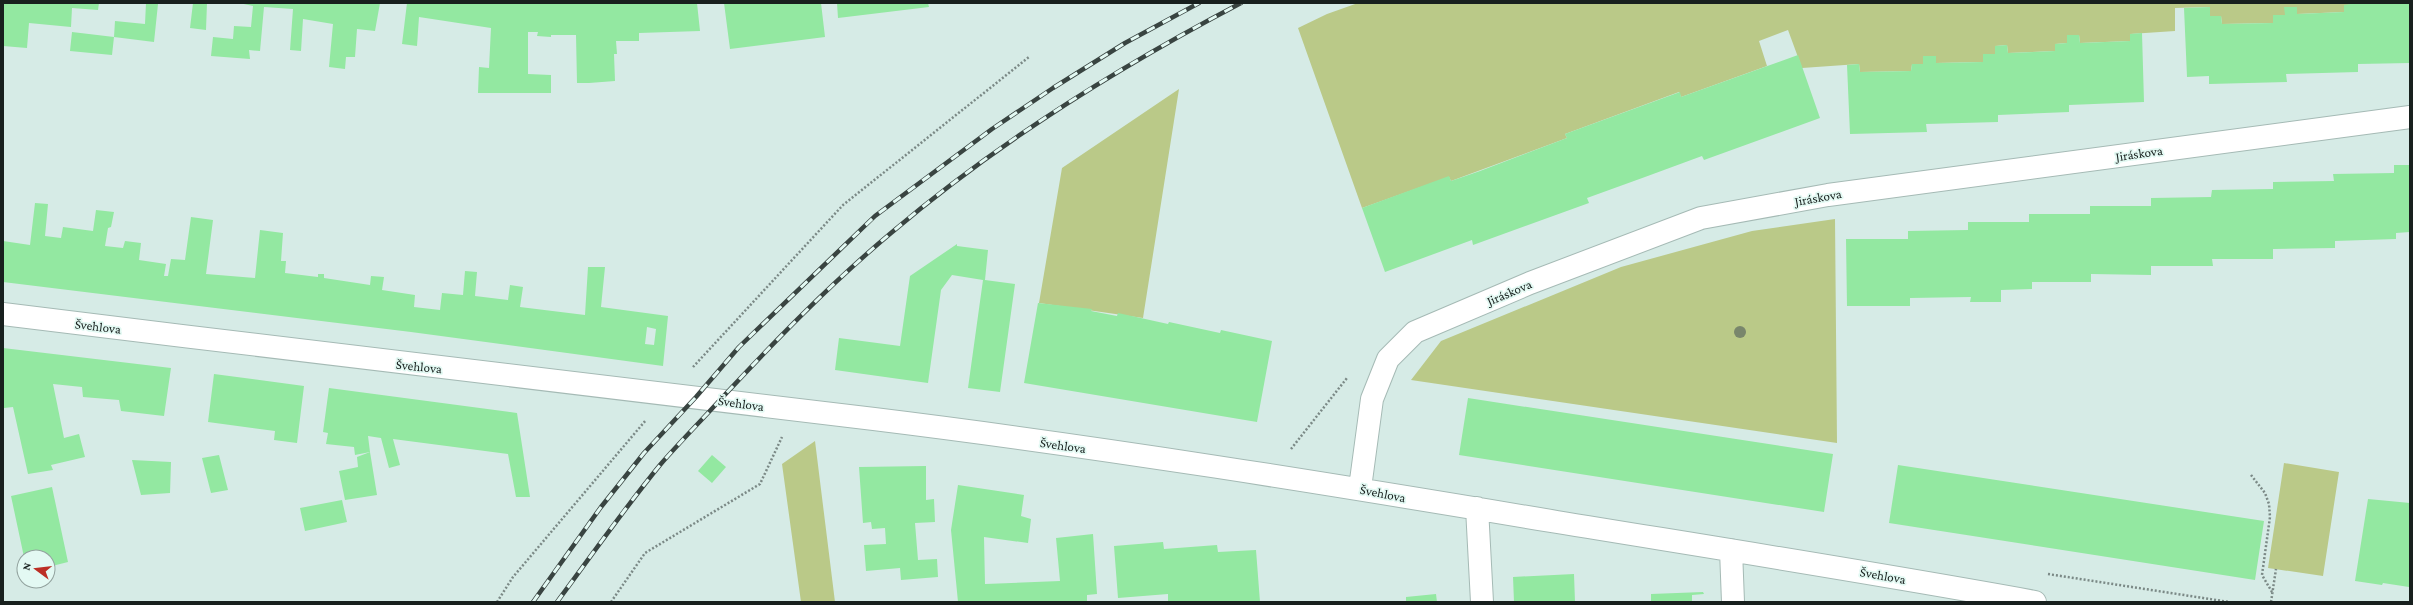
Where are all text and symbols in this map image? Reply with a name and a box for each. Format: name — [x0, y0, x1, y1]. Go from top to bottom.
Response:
street label: Jiráskova — [2114, 143, 2164, 164]
street label: Jiráskova — [1793, 186, 1843, 209]
street label: Jiráskova — [1484, 276, 1534, 309]
street label: Švehlova — [74, 316, 122, 337]
street label: Švehlova — [395, 357, 443, 376]
street label: Švehlova — [717, 393, 765, 414]
street label: Švehlova — [1039, 435, 1087, 456]
street label: Švehlova — [1359, 482, 1407, 505]
north arrow — [16, 549, 56, 589]
text: N — [20, 561, 33, 572]
street label: Švehlova — [1859, 564, 1907, 587]

